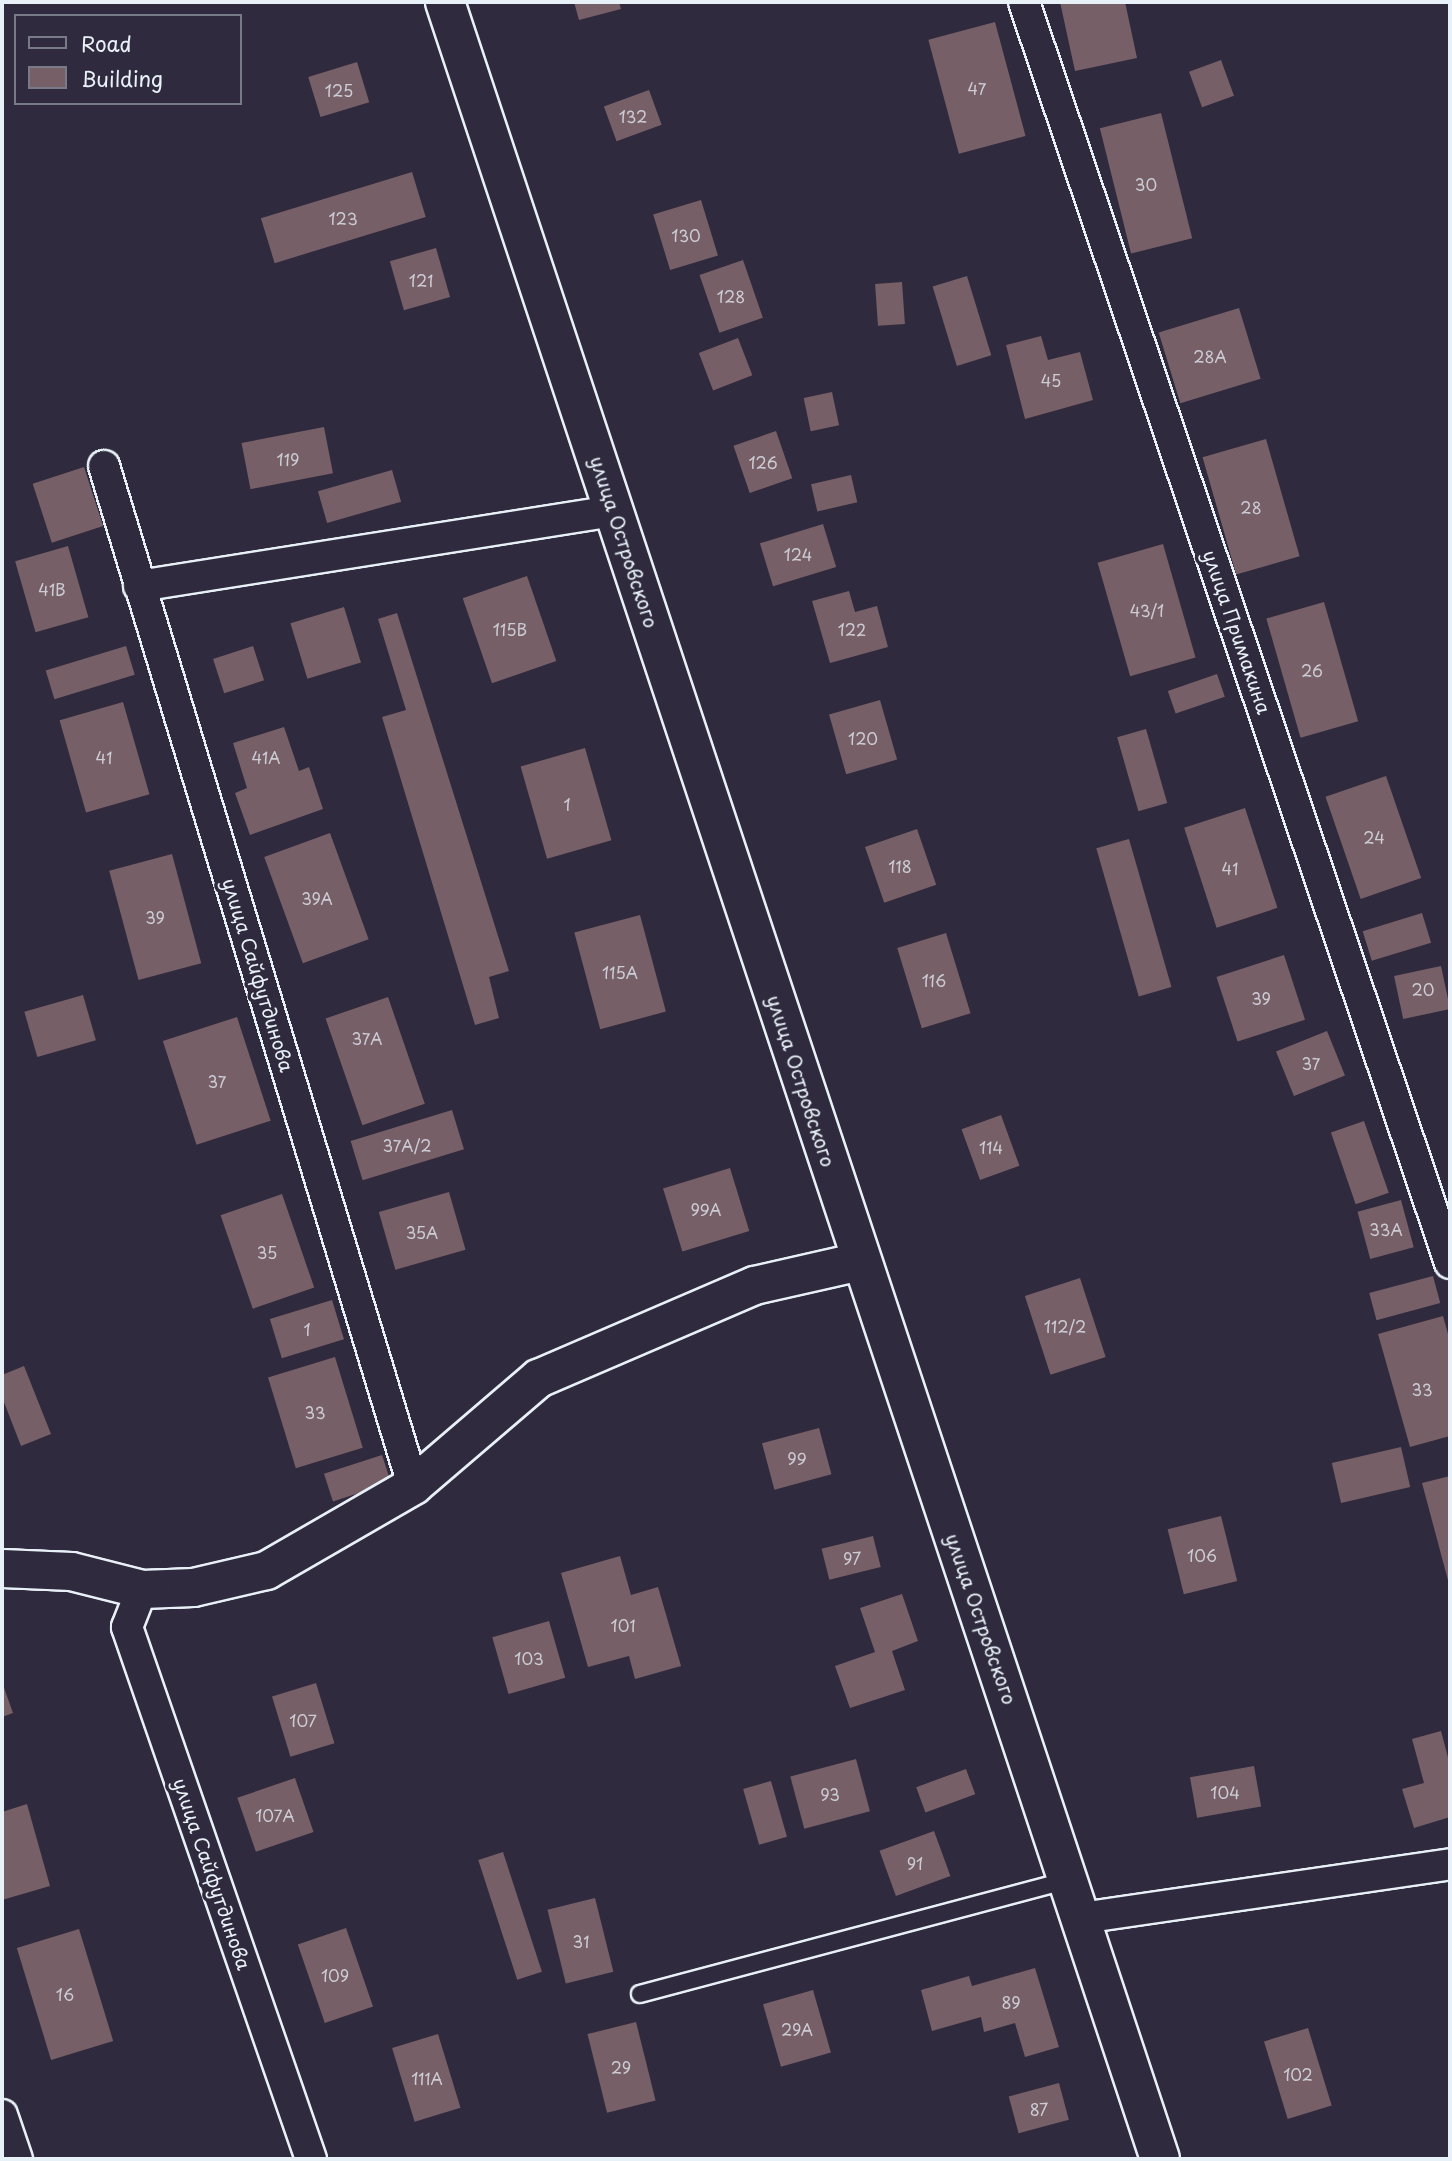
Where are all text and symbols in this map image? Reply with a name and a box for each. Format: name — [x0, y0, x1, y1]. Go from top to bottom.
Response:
legend — [14, 14, 242, 105]
text: Road — [81, 27, 132, 59]
text: Building — [81, 62, 163, 94]
house number: 47 — [968, 78, 986, 98]
house number: 125 — [325, 80, 353, 100]
house number: 132 — [619, 106, 647, 126]
house number: 30 — [1135, 174, 1157, 194]
house number: 123 — [328, 208, 358, 228]
house number: 130 — [671, 225, 701, 245]
house number: 121 — [409, 270, 433, 290]
house number: 128 — [717, 286, 745, 306]
house number: 28А — [1193, 346, 1227, 366]
house number: 45 — [1041, 370, 1061, 390]
house number: 119 — [277, 449, 299, 469]
house number: 126 — [748, 452, 778, 472]
street label: улица Островского — [585, 453, 663, 631]
house number: 28 — [1240, 497, 1262, 517]
house number: 124 — [784, 544, 812, 564]
street label: улица Примакина — [1198, 547, 1276, 717]
house number: 41В — [38, 579, 66, 599]
house number: 43/1 — [1130, 600, 1164, 620]
house number: 115В — [493, 619, 527, 639]
house number: 122 — [838, 619, 866, 639]
house number: 26 — [1301, 660, 1323, 680]
house number: 120 — [848, 728, 878, 748]
house number: 41 — [96, 747, 112, 767]
house number: 41А — [251, 747, 281, 767]
house number: 1 — [563, 794, 571, 814]
house number: 24 — [1363, 827, 1385, 847]
house number: 118 — [888, 856, 912, 876]
house number: 41 — [1222, 858, 1238, 878]
street label: улица Сайфутдинова — [218, 875, 298, 1075]
house number: 39А — [301, 888, 333, 908]
house number: 39 — [145, 907, 165, 927]
house number: 115А — [602, 962, 638, 982]
house number: 116 — [922, 970, 946, 990]
house number: 20 — [1412, 979, 1434, 999]
house number: 39 — [1251, 988, 1271, 1008]
street label: улица Островского — [762, 992, 840, 1170]
house number: 37А — [351, 1028, 383, 1048]
house number: 37 — [1302, 1053, 1320, 1073]
house number: 37 — [208, 1071, 226, 1091]
house number: 37А/2 — [382, 1135, 432, 1155]
house number: 114 — [979, 1137, 1003, 1157]
house number: 99А — [690, 1199, 722, 1219]
house number: 33А — [1369, 1219, 1403, 1239]
house number: 35А — [406, 1222, 438, 1242]
house number: 35 — [257, 1242, 277, 1262]
house number: 112/2 — [1044, 1316, 1086, 1336]
house number: 1 — [303, 1319, 311, 1339]
house number: 33 — [1411, 1379, 1433, 1399]
house number: 33 — [304, 1402, 326, 1422]
house number: 99 — [787, 1448, 807, 1468]
street label: улица Островского — [941, 1530, 1021, 1708]
house number: 106 — [1187, 1545, 1217, 1565]
house number: 97 — [843, 1548, 861, 1568]
house number: 101 — [611, 1615, 635, 1635]
house number: 103 — [514, 1648, 544, 1668]
house number: 107 — [289, 1710, 317, 1730]
street label: улица Сайфутдинова — [168, 1775, 256, 1973]
house number: 104 — [1210, 1782, 1240, 1802]
house number: 93 — [820, 1784, 840, 1804]
house number: 107А — [255, 1805, 295, 1825]
house number: 91 — [907, 1853, 923, 1873]
house number: 31 — [573, 1931, 589, 1951]
house number: 109 — [321, 1965, 349, 1985]
house number: 16 — [56, 1984, 74, 2004]
house number: 89 — [1001, 1992, 1021, 2012]
house number: 29А — [781, 2019, 813, 2039]
house number: 29 — [611, 2057, 631, 2077]
house number: 102 — [1283, 2064, 1313, 2084]
house number: 111А — [411, 2068, 443, 2088]
house number: 87 — [1030, 2099, 1048, 2119]

